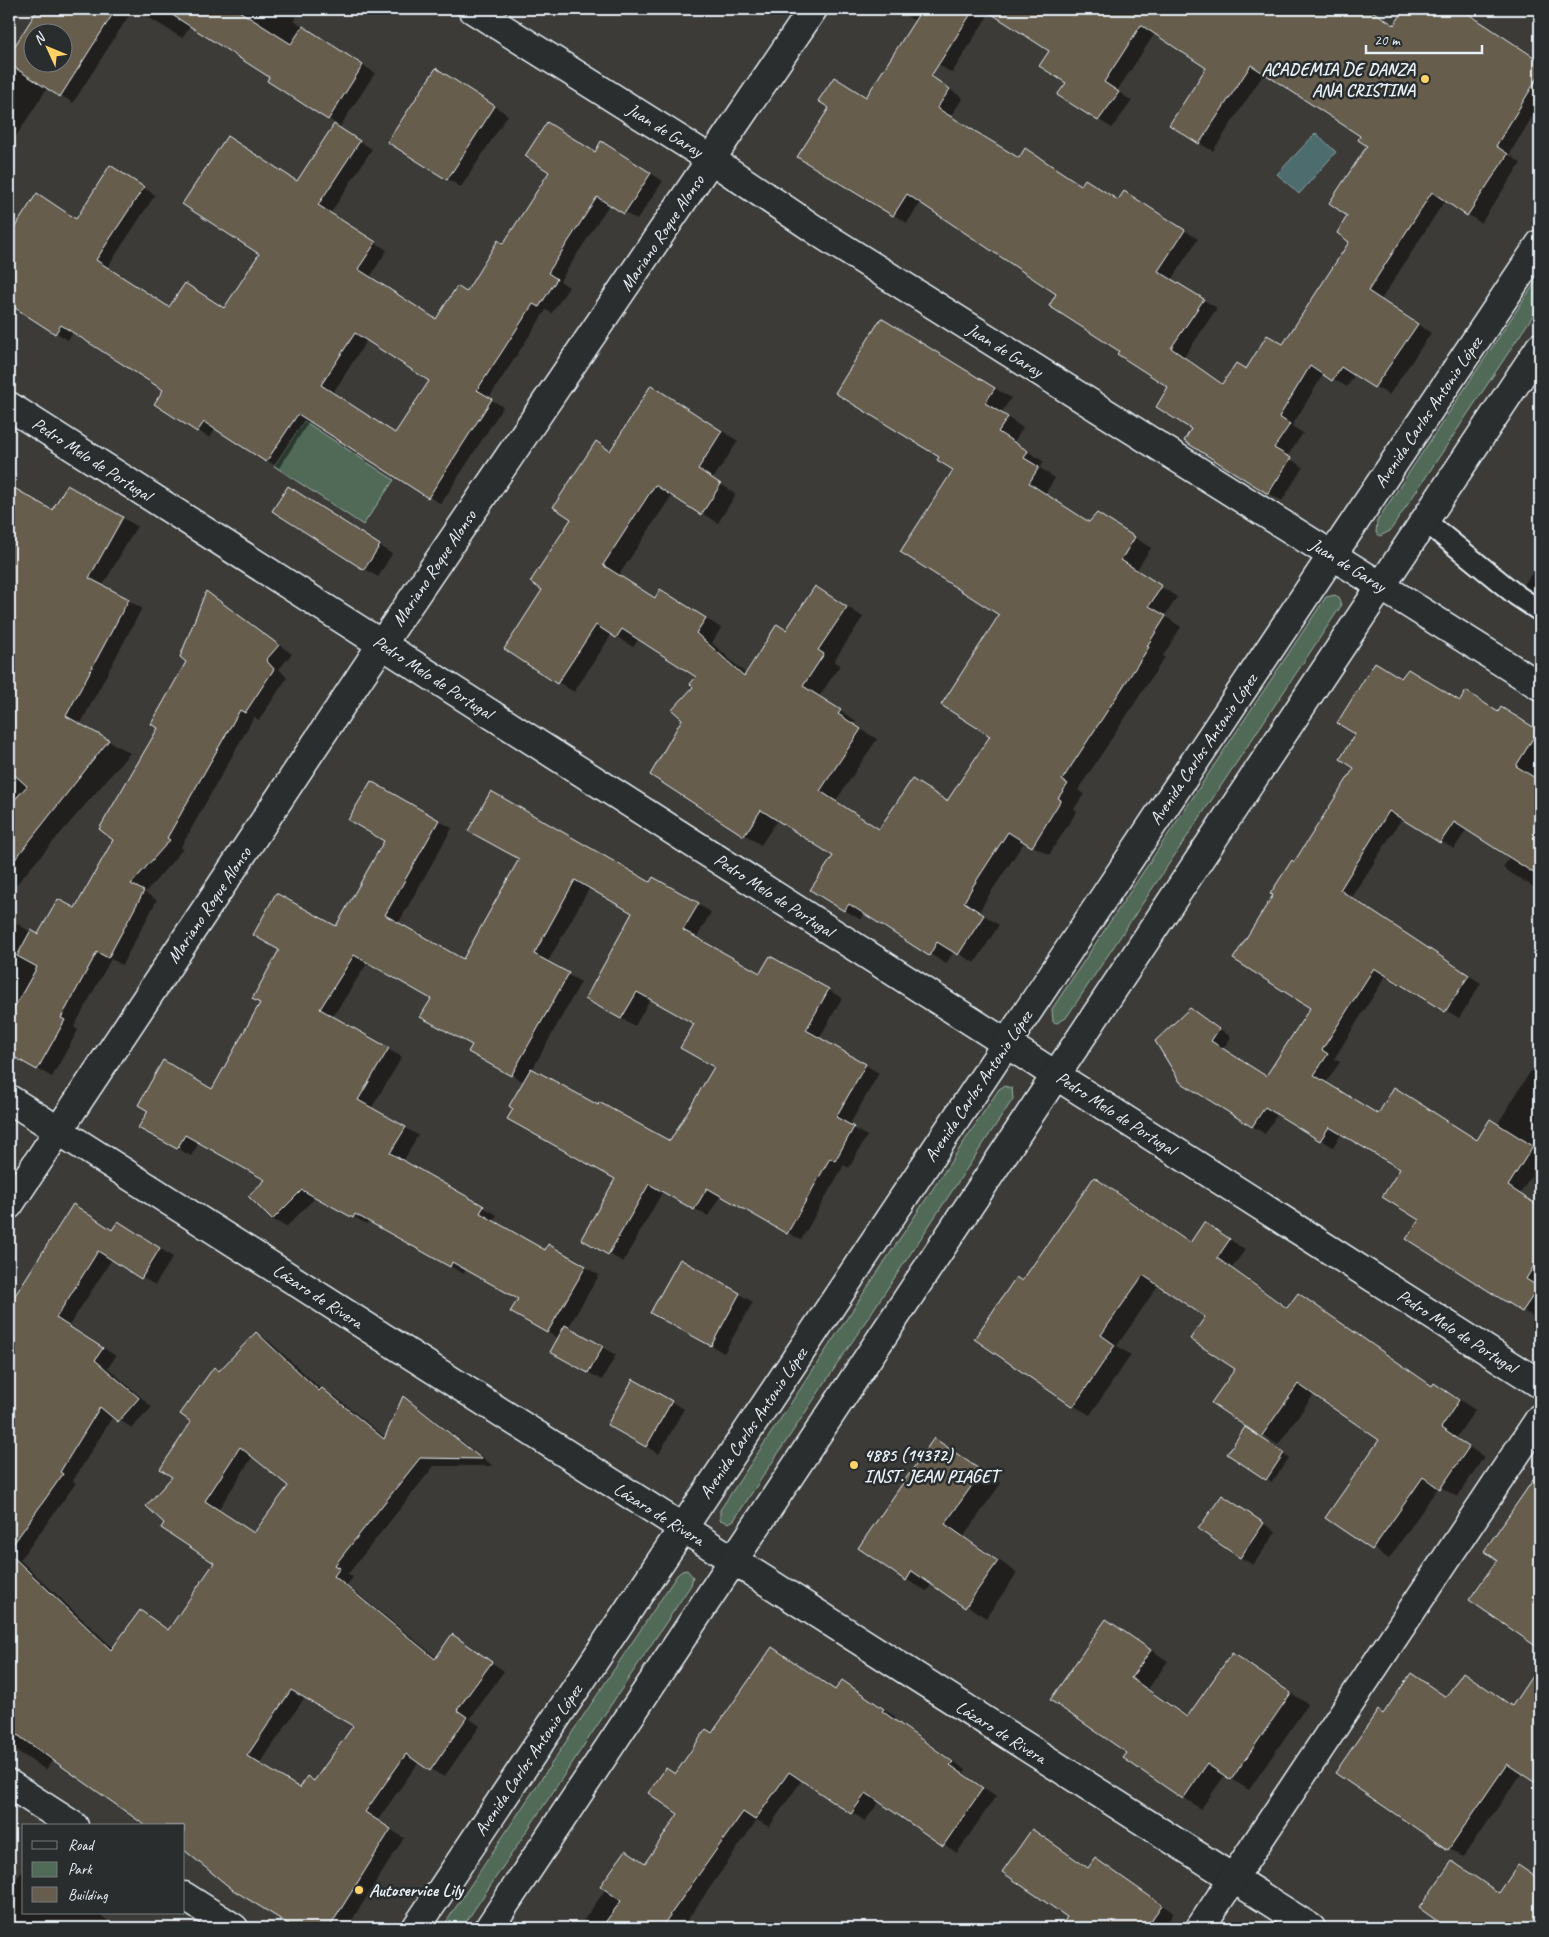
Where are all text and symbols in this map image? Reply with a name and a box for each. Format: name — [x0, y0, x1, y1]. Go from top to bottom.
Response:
north arrow — [22, 22, 72, 72]
scale bar — [1366, 22, 1483, 54]
text: N — [30, 29, 50, 48]
text: 20 m — [1374, 31, 1401, 50]
place label: ACADEMIA DE DANZA ANA CRISTINA — [1262, 58, 1416, 101]
marker: ACADEMIA DE DANZA ANA CRISTINA — [1419, 73, 1431, 85]
street label: Juan de Garay — [622, 98, 709, 163]
street label: Mariano Roque Alonso — [615, 169, 710, 295]
street label: Juan de Garay — [962, 318, 1049, 383]
street label: Avenida Carlos Antonio López — [1369, 330, 1488, 492]
street label: Pedro Melo de Portugal — [28, 412, 158, 507]
street label: Mariano Roque Alonso — [387, 504, 482, 630]
street label: Juan de Garay — [1305, 533, 1392, 598]
street label: Pedro Melo de Portugal — [369, 630, 499, 725]
street label: Avenida Carlos Antonio López — [1144, 667, 1263, 829]
street label: Mariano Roque Alonso — [162, 841, 257, 967]
street label: Pedro Melo de Portugal — [710, 848, 840, 943]
street label: Avenida Carlos Antonio López — [919, 1004, 1038, 1166]
street label: Pedro Melo de Portugal — [1052, 1066, 1182, 1161]
street label: Lázaro de Rivera — [269, 1259, 368, 1334]
street label: Pedro Melo de Portugal — [1393, 1284, 1523, 1379]
street label: Avenida Carlos Antonio López — [694, 1341, 813, 1503]
place label: 4885 (14372) INST. JEAN PIAGET — [864, 1444, 1003, 1487]
marker: 4885 (14372) INST. JEAN PIAGET — [848, 1459, 860, 1471]
street label: Lázaro de Rivera — [610, 1478, 710, 1551]
street label: Avenida Carlos Antonio López — [469, 1678, 588, 1840]
street label: Lázaro de Rivera — [952, 1696, 1052, 1769]
legend — [22, 1824, 185, 1914]
text: Road — [68, 1836, 95, 1855]
text: Park — [68, 1860, 93, 1879]
place label: Autoservice Lily — [369, 1879, 465, 1901]
marker: Autoservice Lily — [353, 1884, 365, 1896]
text: Building — [68, 1886, 108, 1905]

